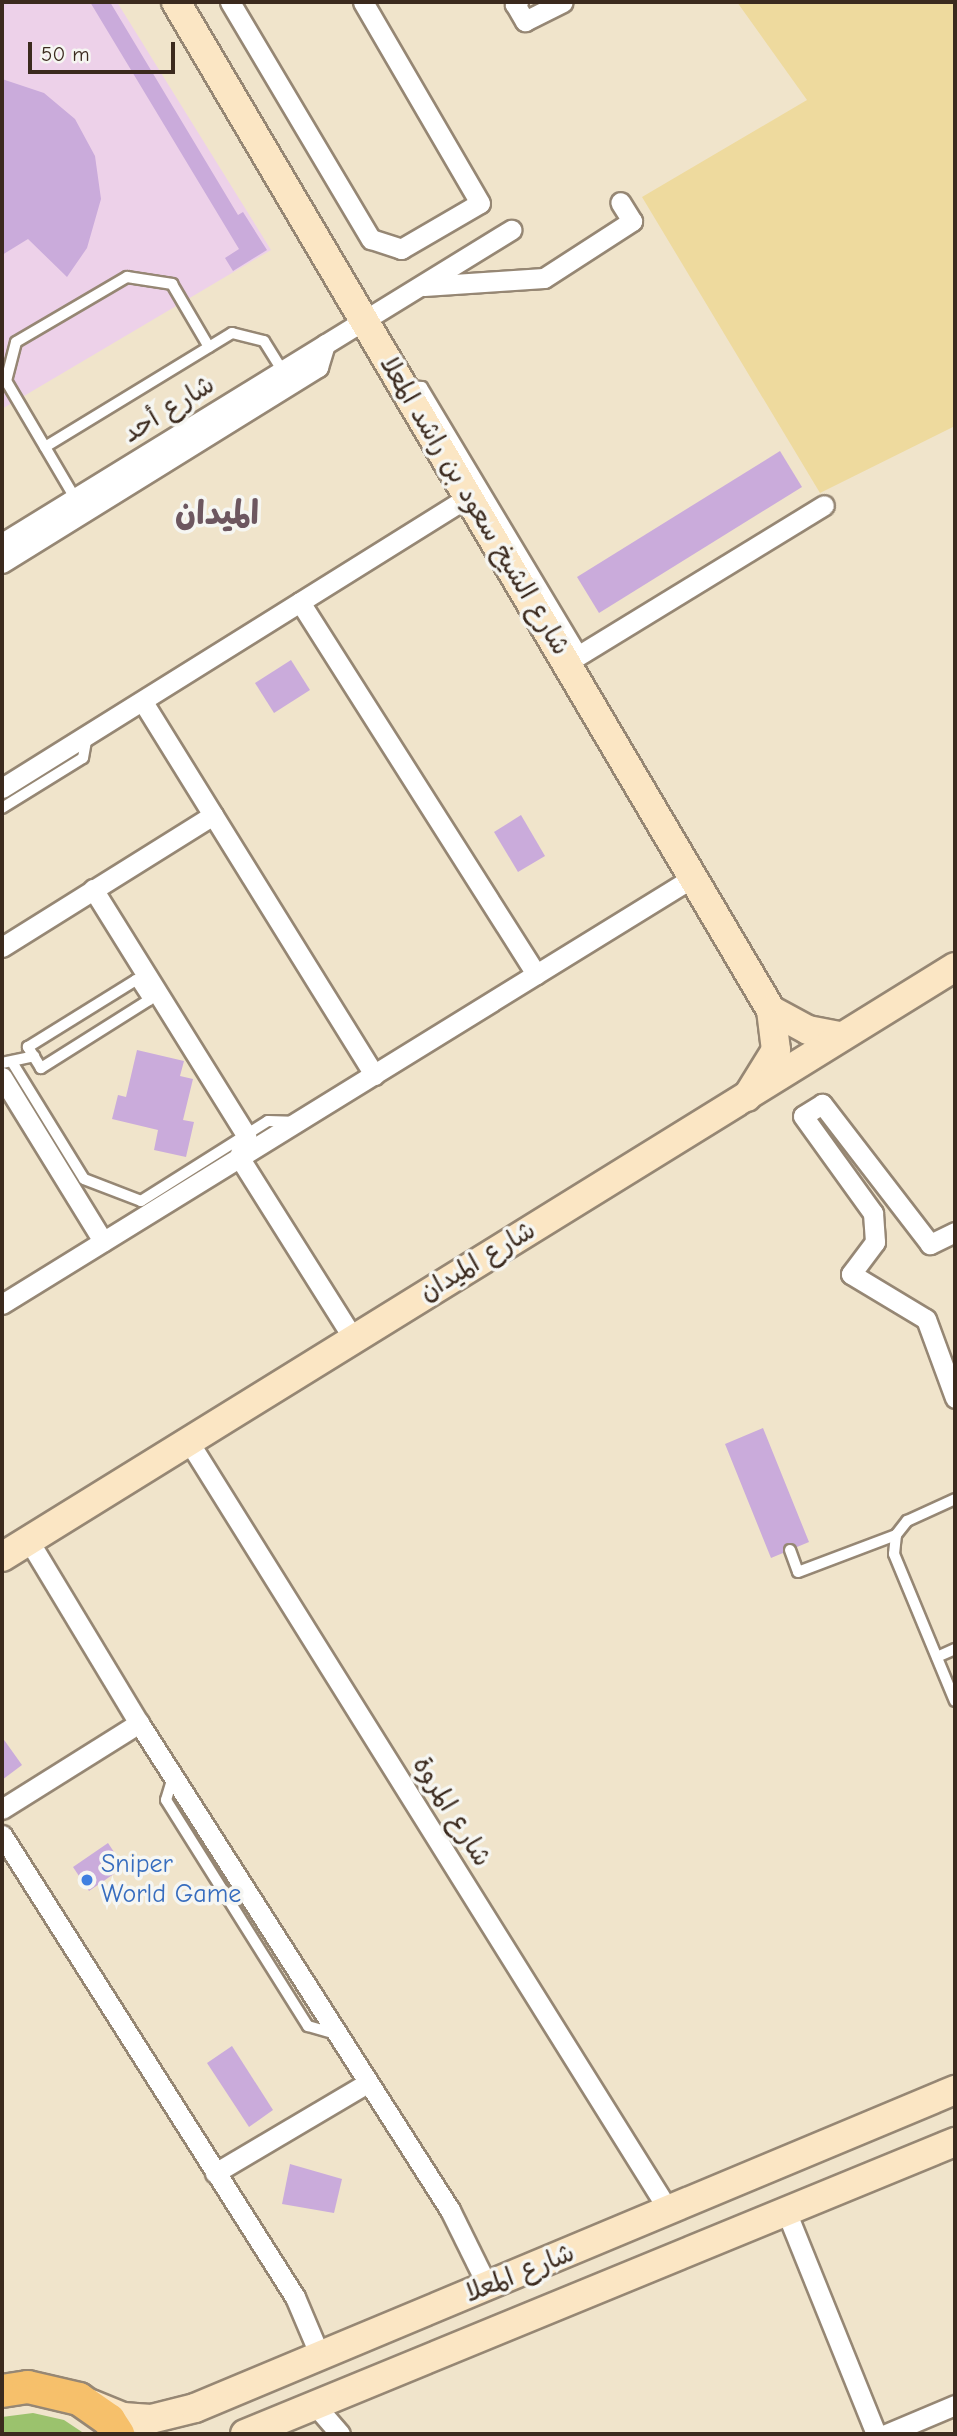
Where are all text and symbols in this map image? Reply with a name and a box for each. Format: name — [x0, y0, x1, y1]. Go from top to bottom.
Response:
scale bar — [32, 28, 178, 72]
text: 50 m — [41, 42, 90, 66]
street label: شارع الشيخ سعود بن راشد المعلا — [372, 351, 576, 661]
street label: شارع أحد — [117, 370, 221, 450]
district label: الميدان — [175, 494, 259, 534]
street label: شارع الميدان — [414, 1215, 542, 1309]
street label: شارع المروة — [405, 1751, 497, 1873]
place label: Sniper World Game — [101, 1849, 241, 1910]
marker: Sniper World Game — [79, 1872, 95, 1888]
street label: شارع المعلا — [461, 2238, 579, 2310]

